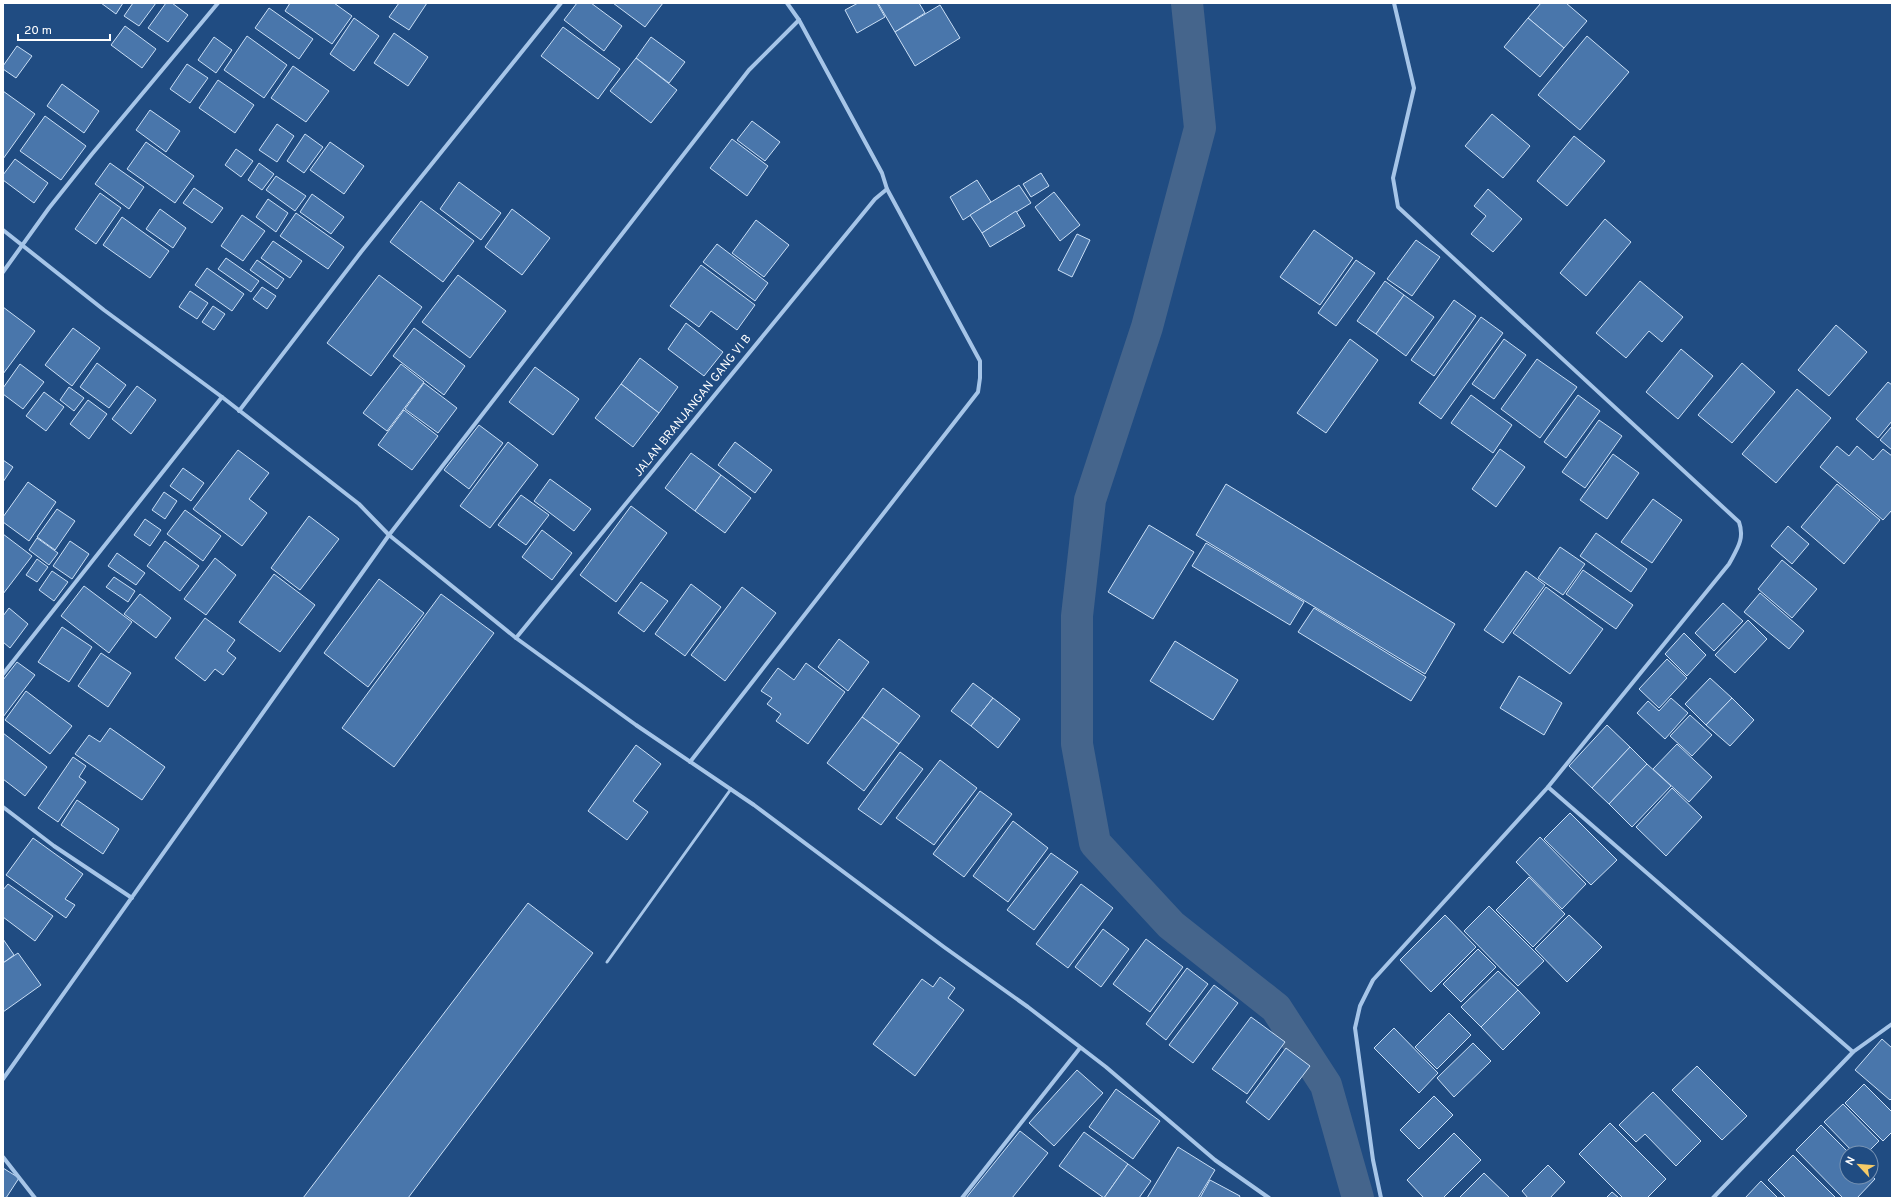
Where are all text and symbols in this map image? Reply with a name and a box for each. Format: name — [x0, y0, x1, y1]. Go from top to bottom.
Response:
scale bar — [18, 16, 110, 42]
text: 20 m — [24, 23, 52, 39]
street label: JALAN BRANJANGAN GANG VI B — [631, 331, 755, 480]
north arrow — [1839, 1145, 1879, 1185]
text: N — [1843, 1154, 1859, 1168]

